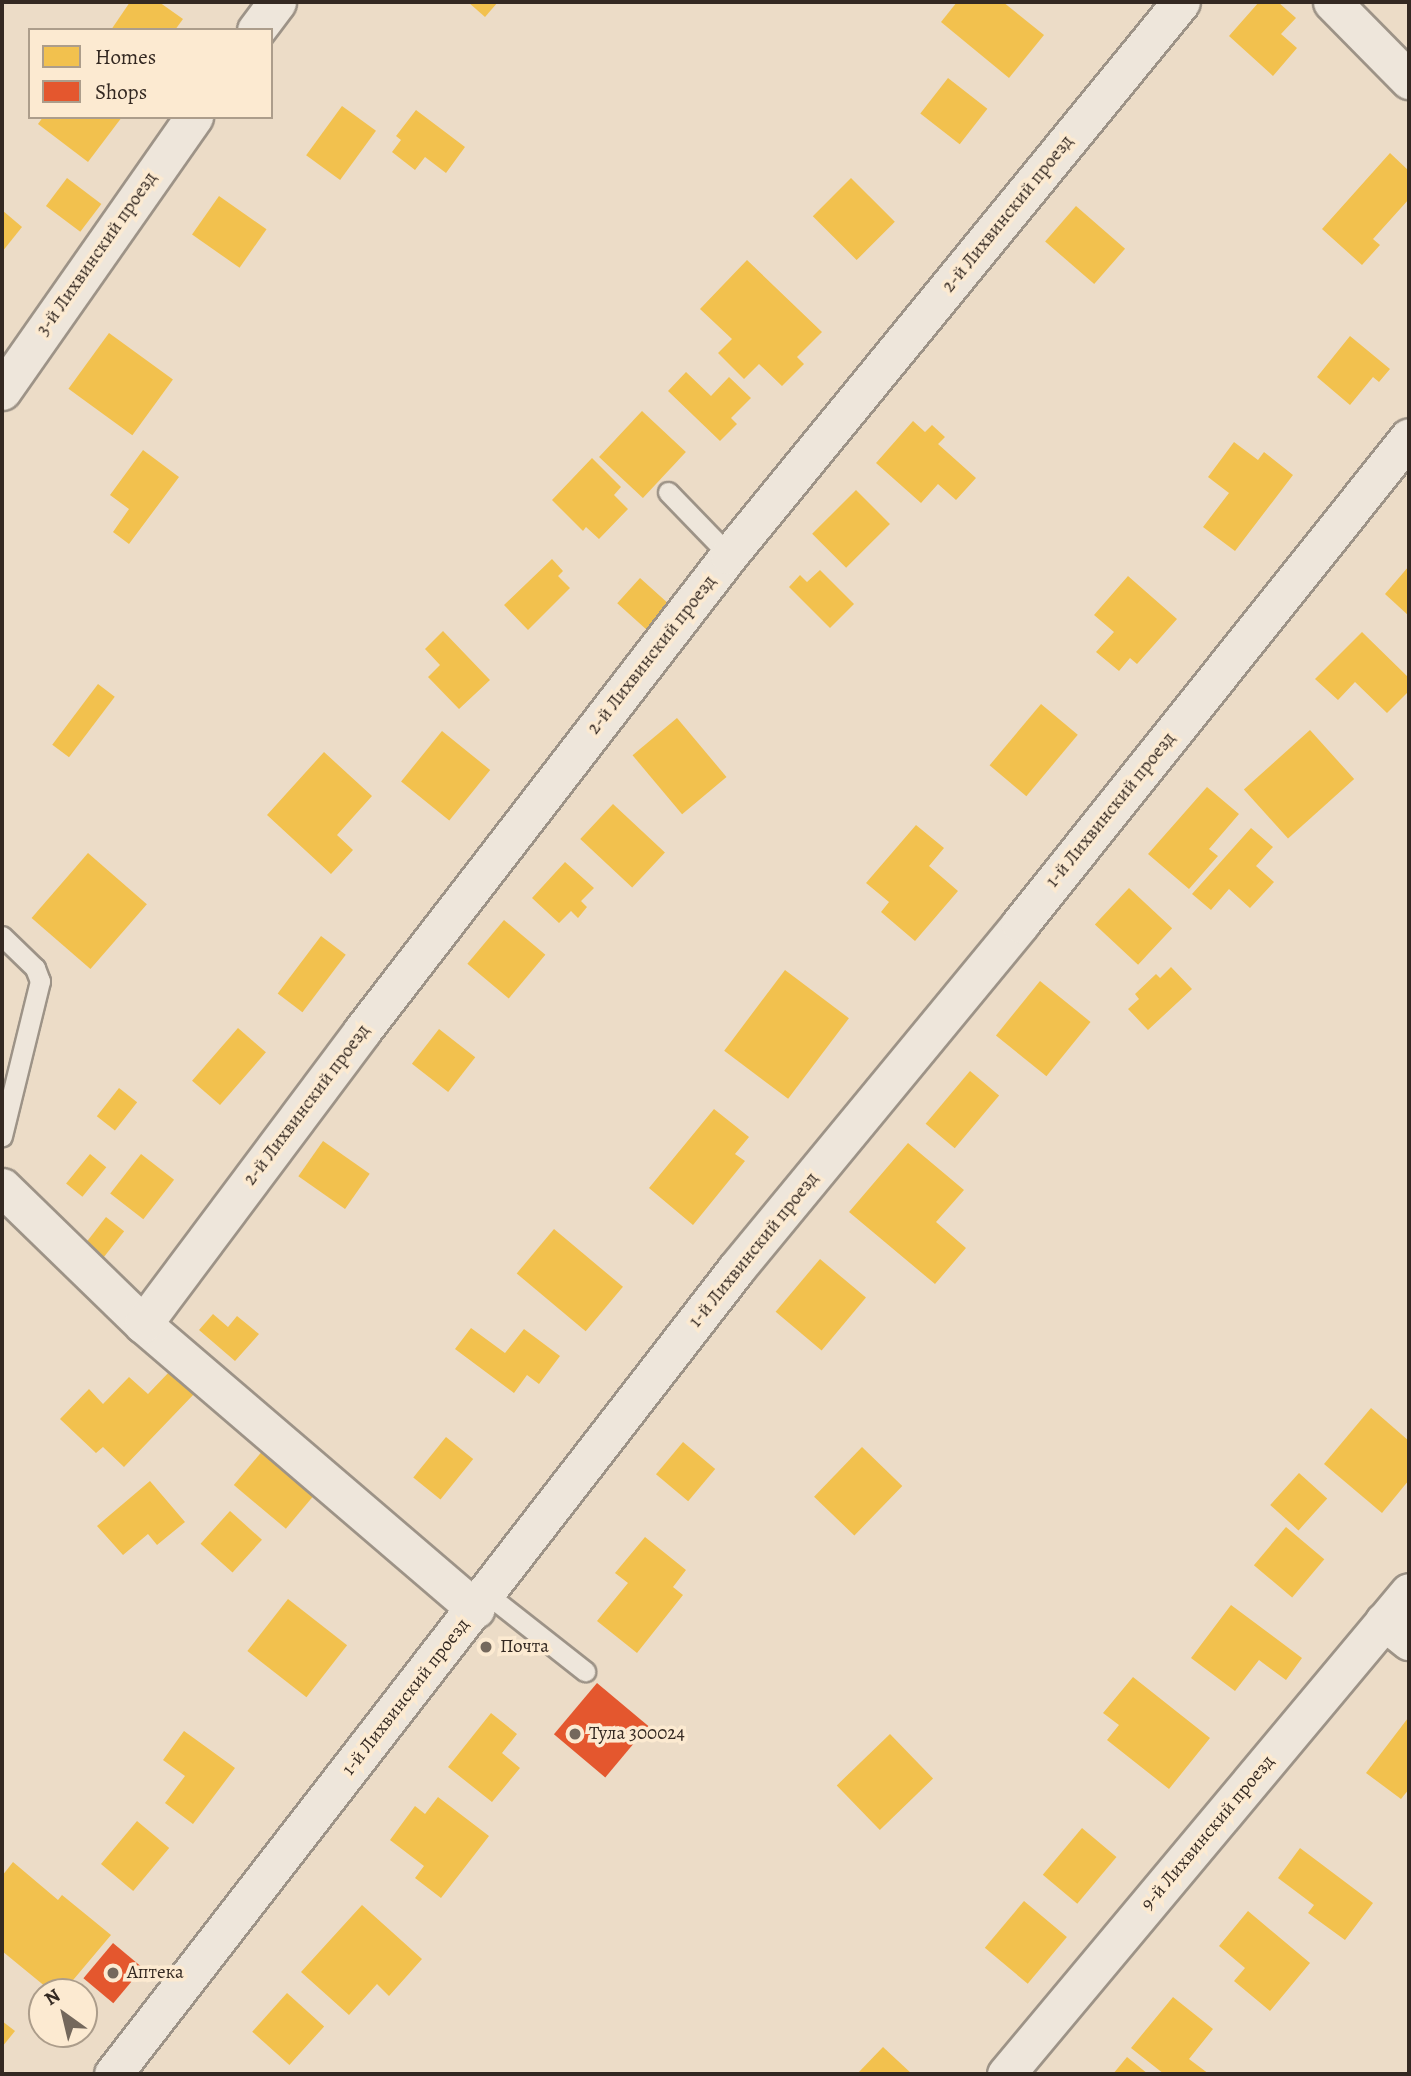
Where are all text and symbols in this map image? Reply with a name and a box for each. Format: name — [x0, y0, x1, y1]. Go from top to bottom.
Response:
legend — [28, 28, 273, 119]
text: Homes — [95, 43, 156, 71]
text: Shops — [95, 78, 147, 106]
street label: 2-й Лихвинский проезд — [938, 131, 1078, 297]
street label: 3-й Лихвинский проезд — [32, 168, 162, 340]
street label: 2-й Лихвинский проезд — [583, 571, 721, 739]
street label: 1-й Лихвинский проезд — [1041, 728, 1181, 892]
street label: 2-й Лихвинский проезд — [239, 1020, 375, 1190]
street label: 1-й Лихвинский проезд — [684, 1168, 824, 1332]
street label: 1-й Лихвинский проезд — [338, 1614, 474, 1780]
place label: Почта — [500, 1636, 549, 1658]
marker: Почта — [478, 1639, 494, 1655]
place label: Тула 300024 — [589, 1723, 685, 1745]
marker: Тула 300024 — [567, 1726, 583, 1742]
street label: 9-й Лихвинский проезд — [1137, 1751, 1279, 1915]
place label: Аптека — [127, 1962, 184, 1984]
marker: Аптека — [105, 1965, 121, 1981]
north arrow — [28, 1978, 98, 2048]
text: N — [39, 1983, 65, 2012]

